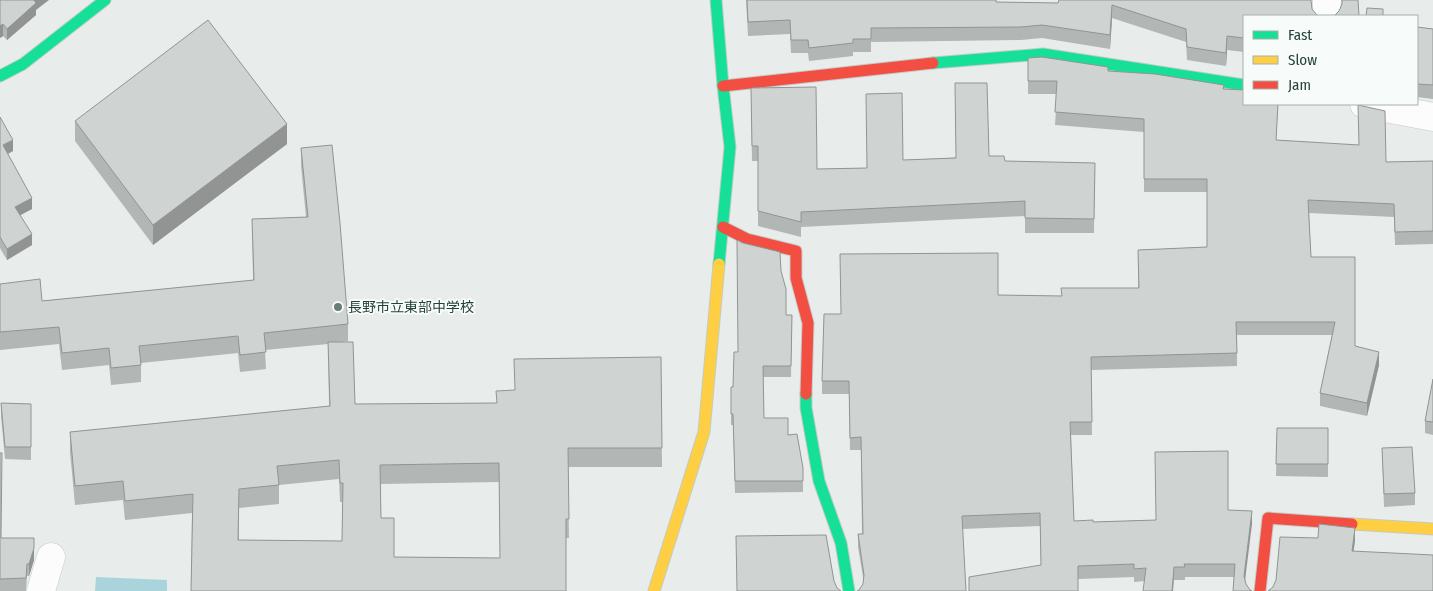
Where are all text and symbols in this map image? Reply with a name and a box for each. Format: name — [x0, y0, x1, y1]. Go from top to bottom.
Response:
legend — [1243, 15, 1418, 105]
text: Fast — [1288, 26, 1312, 44]
text: Slow — [1288, 51, 1317, 69]
text: Jam — [1288, 76, 1311, 94]
place label: 長野市立東部中学校 — [348, 299, 474, 316]
marker: 長野市立東部中学校 — [332, 301, 344, 313]

